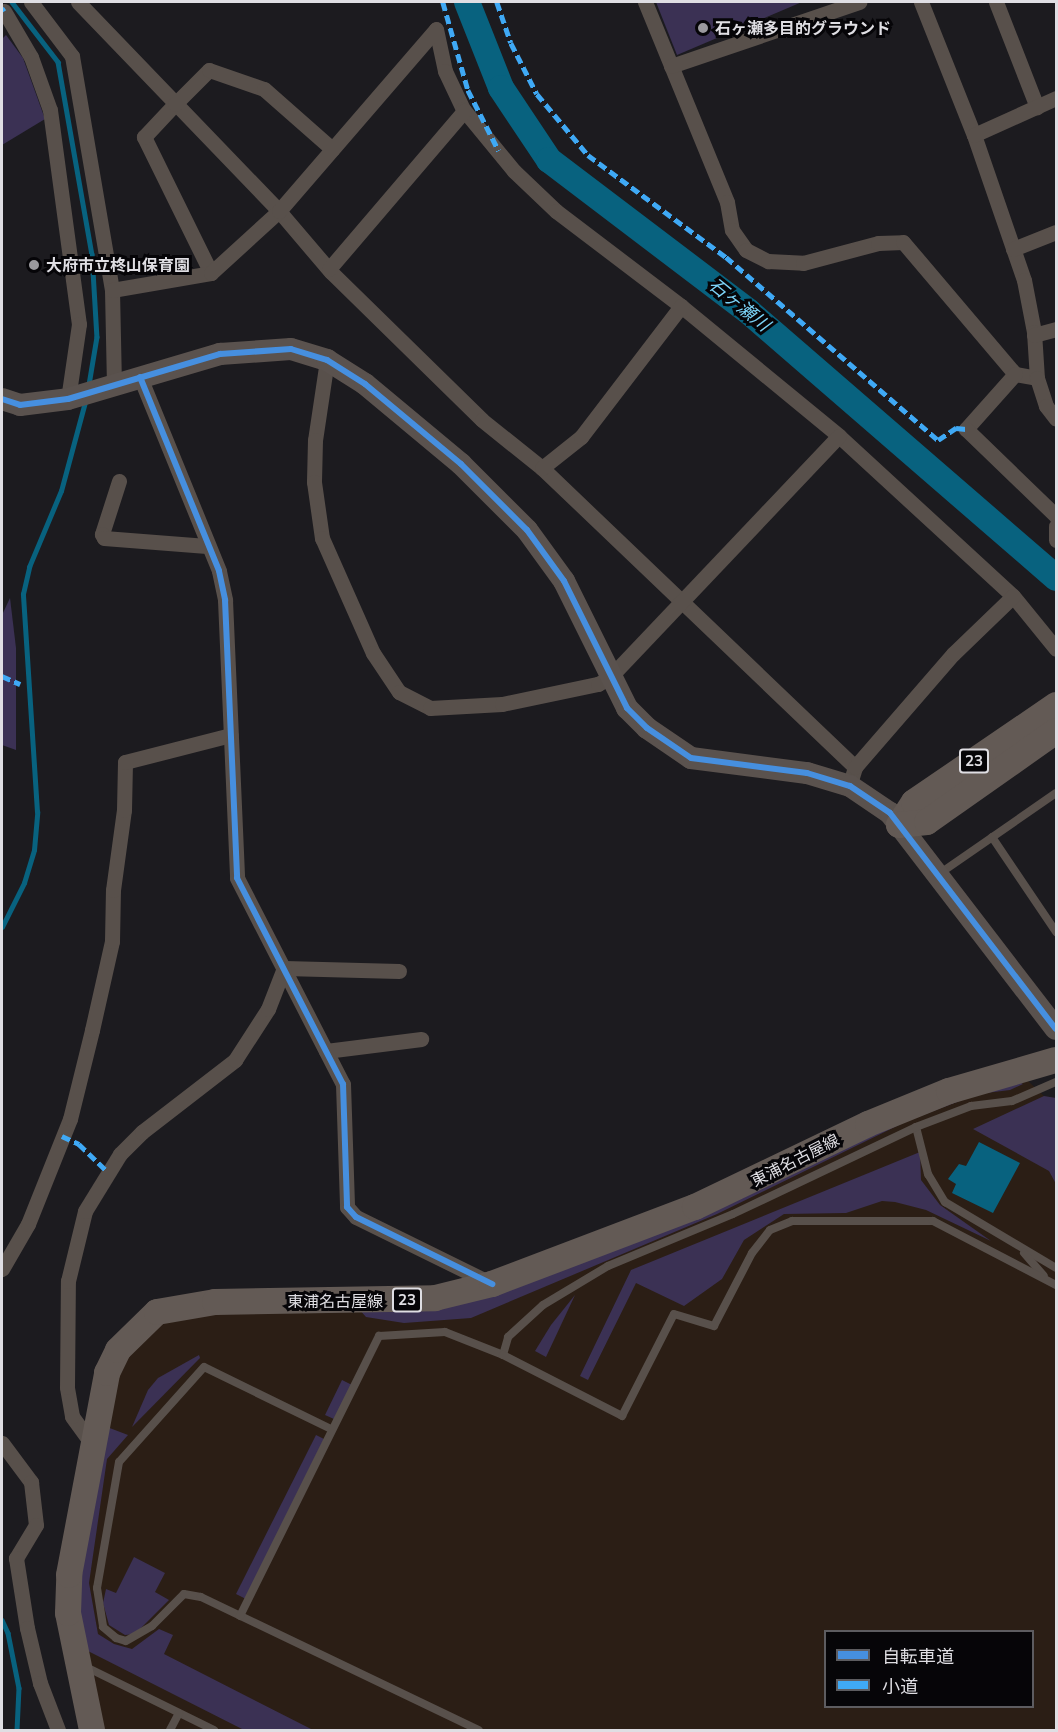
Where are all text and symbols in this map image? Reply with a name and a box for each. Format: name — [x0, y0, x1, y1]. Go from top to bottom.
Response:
place label: 石ヶ瀬多目的グラウンド — [715, 18, 891, 38]
marker: 石ヶ瀬多目的グラウンド — [696, 21, 710, 35]
place label: 大府市立柊山保育園 — [46, 255, 190, 275]
marker: 大府市立柊山保育園 — [27, 258, 41, 272]
water label: 石ヶ瀬川 — [704, 274, 774, 336]
road number: 23 — [959, 749, 989, 773]
street label: 東浦名古屋線 — [748, 1130, 842, 1190]
road number: 23 — [392, 1288, 422, 1312]
street label: 東浦名古屋線 — [287, 1291, 383, 1311]
legend — [824, 1630, 1034, 1708]
text: 自転車道 — [882, 1645, 954, 1668]
text: 小道 — [882, 1675, 918, 1698]

